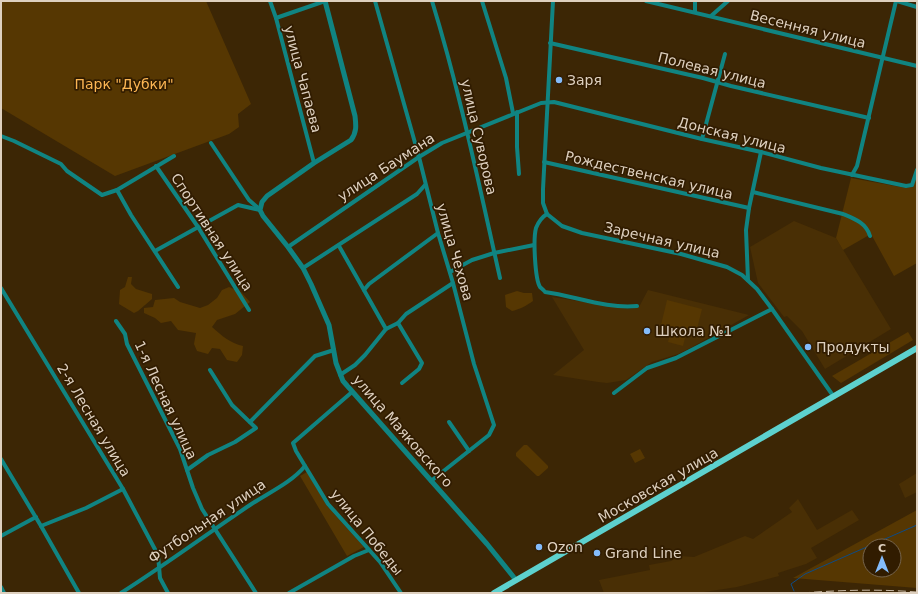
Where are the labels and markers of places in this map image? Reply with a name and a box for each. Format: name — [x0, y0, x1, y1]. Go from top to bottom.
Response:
place label: Заря — [567, 72, 602, 88]
marker: Заря — [554, 75, 564, 85]
place label: Школа №1 — [655, 323, 732, 339]
marker: Школа №1 — [642, 326, 652, 336]
place label: Продукты — [816, 339, 890, 355]
marker: Продукты — [803, 342, 813, 352]
place label: Ozon — [547, 539, 583, 555]
marker: Ozon — [534, 542, 544, 552]
place label: Grand Line — [605, 545, 682, 561]
marker: Grand Line — [592, 548, 602, 558]

